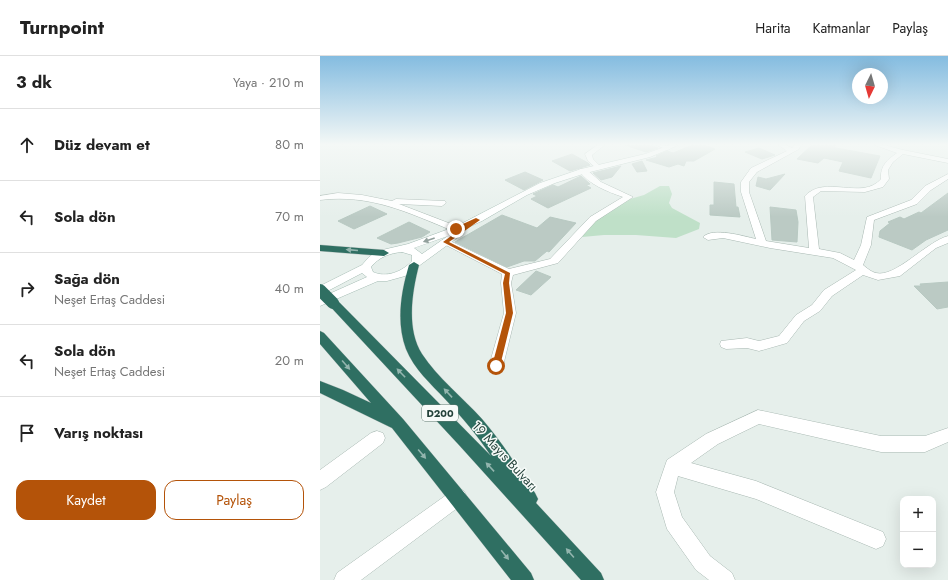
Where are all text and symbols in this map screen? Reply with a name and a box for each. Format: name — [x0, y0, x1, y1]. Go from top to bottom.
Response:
text: Turnpoint — [20, 14, 104, 41]
text: Harita — [755, 18, 791, 38]
text: Katmanlar — [813, 18, 870, 38]
text: Paylaş — [892, 18, 928, 38]
north arrow — [852, 68, 888, 104]
text: 3 dk — [16, 70, 52, 94]
text: Yaya · 210 m — [233, 73, 304, 92]
icon: ahead — [16, 134, 38, 156]
text: Düz devam et — [54, 134, 150, 156]
text: 80 m — [275, 135, 304, 154]
icon: left — [16, 206, 38, 228]
text: Sola dön — [54, 206, 116, 228]
text: 70 m — [275, 207, 304, 226]
route end — [447, 220, 465, 238]
one-way arrow — [422, 238, 434, 244]
one-way arrow — [346, 247, 358, 253]
text: Sağa dön — [54, 268, 120, 290]
icon: right — [16, 278, 38, 300]
text: 40 m — [275, 279, 304, 298]
text: Neşet Ertaş Caddesi — [54, 290, 165, 309]
text: Sola dön — [54, 340, 116, 362]
icon: left — [16, 350, 38, 372]
text: 20 m — [275, 351, 304, 370]
route start — [487, 357, 505, 375]
one-way arrow — [341, 360, 350, 371]
text: Neşet Ertaş Caddesi — [54, 362, 165, 381]
one-way arrow — [396, 367, 405, 378]
one-way arrow — [444, 388, 453, 398]
road number: D200 — [422, 405, 458, 421]
street label: 19 Mayıs Bulvarı — [468, 417, 542, 495]
icon: arrive — [16, 422, 38, 444]
text: Varış noktası — [54, 422, 143, 444]
one-way arrow — [418, 449, 427, 460]
one-way arrow — [486, 462, 495, 471]
button: Kaydet — [16, 480, 156, 520]
button: Paylaş — [164, 480, 304, 520]
map controls — [900, 496, 936, 568]
button: + — [900, 496, 936, 532]
button: − — [900, 532, 936, 568]
one-way arrow — [565, 548, 574, 558]
one-way arrow — [500, 550, 509, 561]

